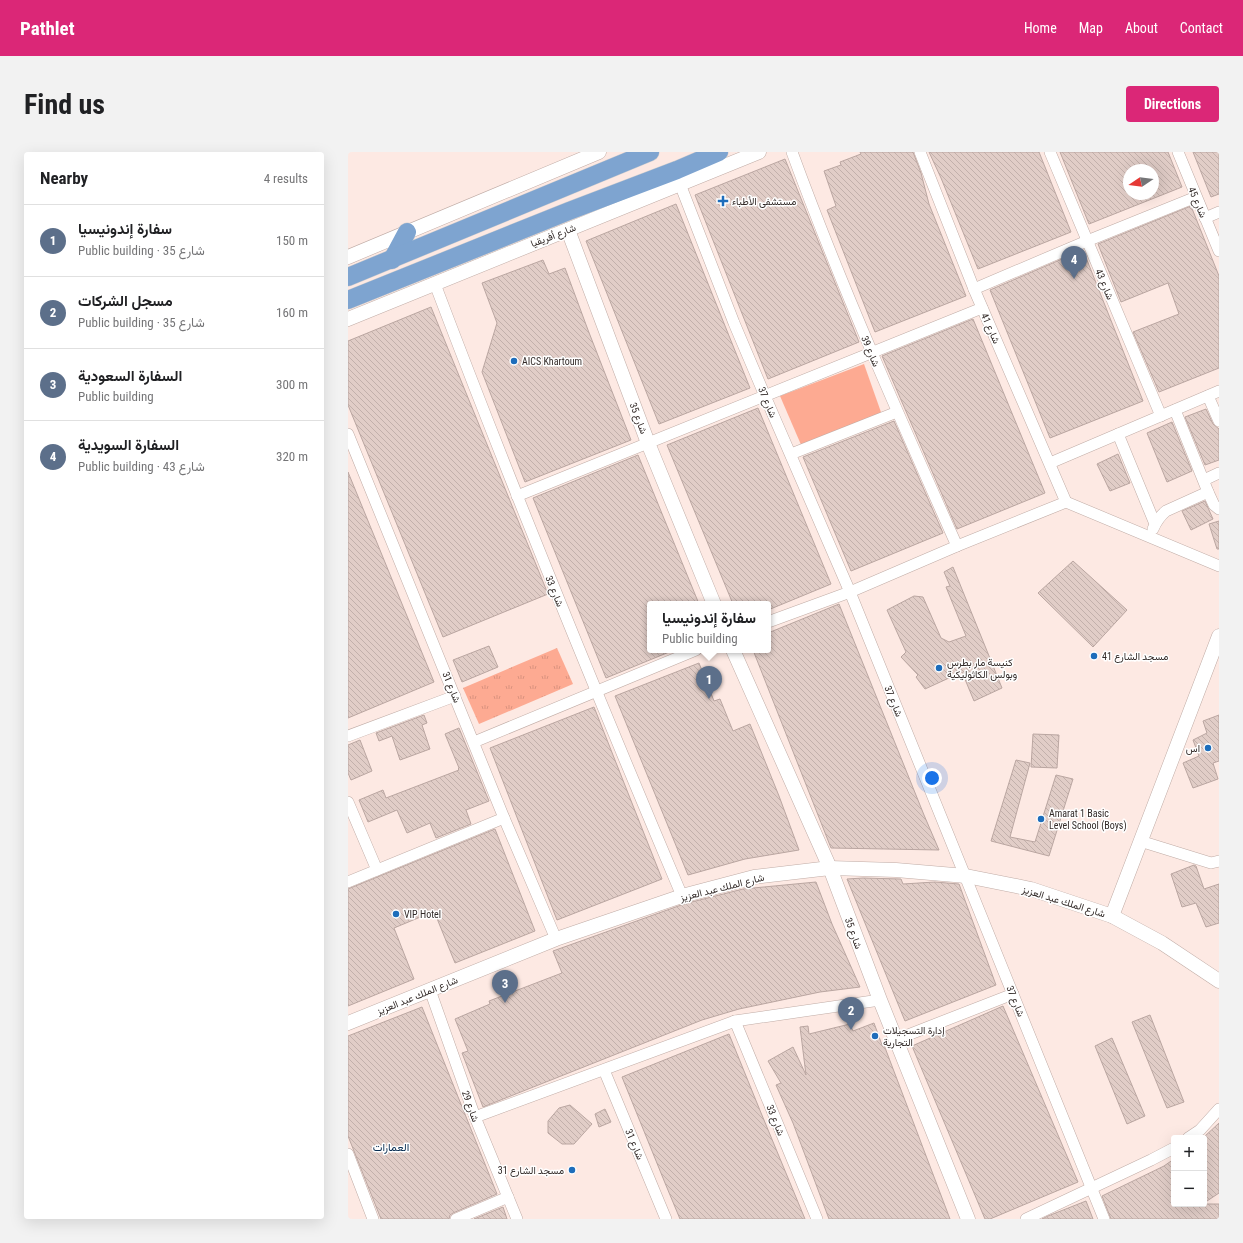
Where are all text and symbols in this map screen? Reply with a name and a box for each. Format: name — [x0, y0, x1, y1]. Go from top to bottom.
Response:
text: Pathlet — [20, 17, 75, 40]
text: Home — [1024, 20, 1057, 36]
text: Map — [1079, 20, 1103, 36]
text: About — [1125, 20, 1158, 36]
text: Contact — [1180, 20, 1223, 36]
button: Directions — [1126, 86, 1219, 122]
text: Find us — [24, 88, 105, 121]
north arrow — [1123, 164, 1159, 200]
text: Nearby — [40, 168, 88, 188]
text: 4 results — [264, 171, 308, 186]
street label: شارع 45 — [1185, 185, 1209, 220]
marker: مستشفی الأطباء — [717, 195, 729, 207]
place label: مستشفی الأطباء — [732, 196, 796, 208]
text: سفارة إندونيسيا — [78, 220, 172, 238]
street label: شارع أفريقيا — [529, 222, 578, 250]
text: 1 — [50, 233, 56, 248]
text: 150 m — [276, 233, 308, 248]
text: Public building · شارع 35 — [78, 243, 205, 258]
pin: 4 — [1061, 246, 1087, 279]
street label: شارع 43 — [1092, 267, 1116, 302]
text: مسجل الشركات — [78, 292, 173, 310]
text: 2 — [50, 305, 56, 320]
text: 160 m — [276, 305, 308, 320]
street label: شارع 41 — [978, 311, 1002, 346]
text: Public building · شارع 35 — [78, 315, 205, 330]
street label: شارع 39 — [858, 334, 882, 369]
marker: AICS Khartoum — [509, 356, 519, 366]
place label: AICS Khartoum — [522, 356, 582, 367]
text: السفارة السعودية — [78, 367, 182, 385]
text: 3 — [50, 377, 56, 392]
text: 300 m — [276, 377, 308, 392]
street label: شارع 37 — [755, 385, 779, 420]
text: Public building — [78, 389, 154, 404]
street label: شارع 35 — [627, 401, 649, 436]
text: السفارة السويدية — [78, 436, 179, 454]
text: 4 — [50, 449, 56, 464]
text: 320 m — [276, 449, 308, 464]
text: Public building · شارع 43 — [78, 459, 205, 474]
street label: شارع 33 — [542, 574, 566, 609]
popup — [647, 601, 771, 653]
text: سفارة إندونيسيا — [662, 609, 756, 627]
text: Public building — [662, 631, 738, 646]
marker: مسجد الشارع 41 — [1089, 651, 1099, 661]
place label: مسجد الشارع 41 — [1102, 651, 1168, 663]
place label: كنيسة مار بطرس وبولس الكاثوليكية — [947, 657, 1017, 681]
marker: كنيسة مار بطرس وبولس الكاثوليكية — [934, 663, 944, 673]
pin: 1 — [696, 666, 722, 699]
street label: شارع 31 — [439, 670, 463, 705]
street label: شارع 37 — [881, 684, 905, 719]
place label: اس — [1186, 743, 1200, 755]
marker: اس — [1203, 743, 1213, 753]
your location — [922, 768, 942, 788]
place label: Amarat 1 Basic Level School (Boys) — [1049, 808, 1127, 832]
marker: Amarat 1 Basic Level School (Boys) — [1036, 814, 1046, 824]
street label: شارع الملك عبد العزيز — [678, 872, 766, 904]
street label: شارع الملك عبد العزيز — [1020, 883, 1107, 920]
marker: VIP Hotel — [391, 909, 401, 919]
place label: VIP Hotel — [404, 909, 441, 920]
street label: شارع 35 — [842, 916, 864, 951]
pin: 3 — [492, 970, 518, 1003]
street label: شارع الملك عبد العزيز — [374, 974, 460, 1018]
street label: شارع 37 — [1003, 984, 1027, 1019]
pin: 2 — [838, 997, 864, 1030]
place label: إدارة التسجيلات التجارية — [883, 1025, 945, 1049]
marker: إدارة التسجيلات التجارية — [870, 1031, 880, 1041]
street label: شارع 29 — [459, 1089, 481, 1124]
street label: شارع 33 — [763, 1103, 787, 1138]
street label: شارع 31 — [622, 1127, 646, 1162]
map controls — [1171, 1135, 1207, 1207]
button: + — [1171, 1135, 1207, 1171]
district label: العمارات — [373, 1141, 409, 1154]
place label: مسجد الشارع 31 — [498, 1165, 564, 1177]
marker: مسجد الشارع 31 — [567, 1165, 577, 1175]
button: − — [1171, 1171, 1207, 1207]

